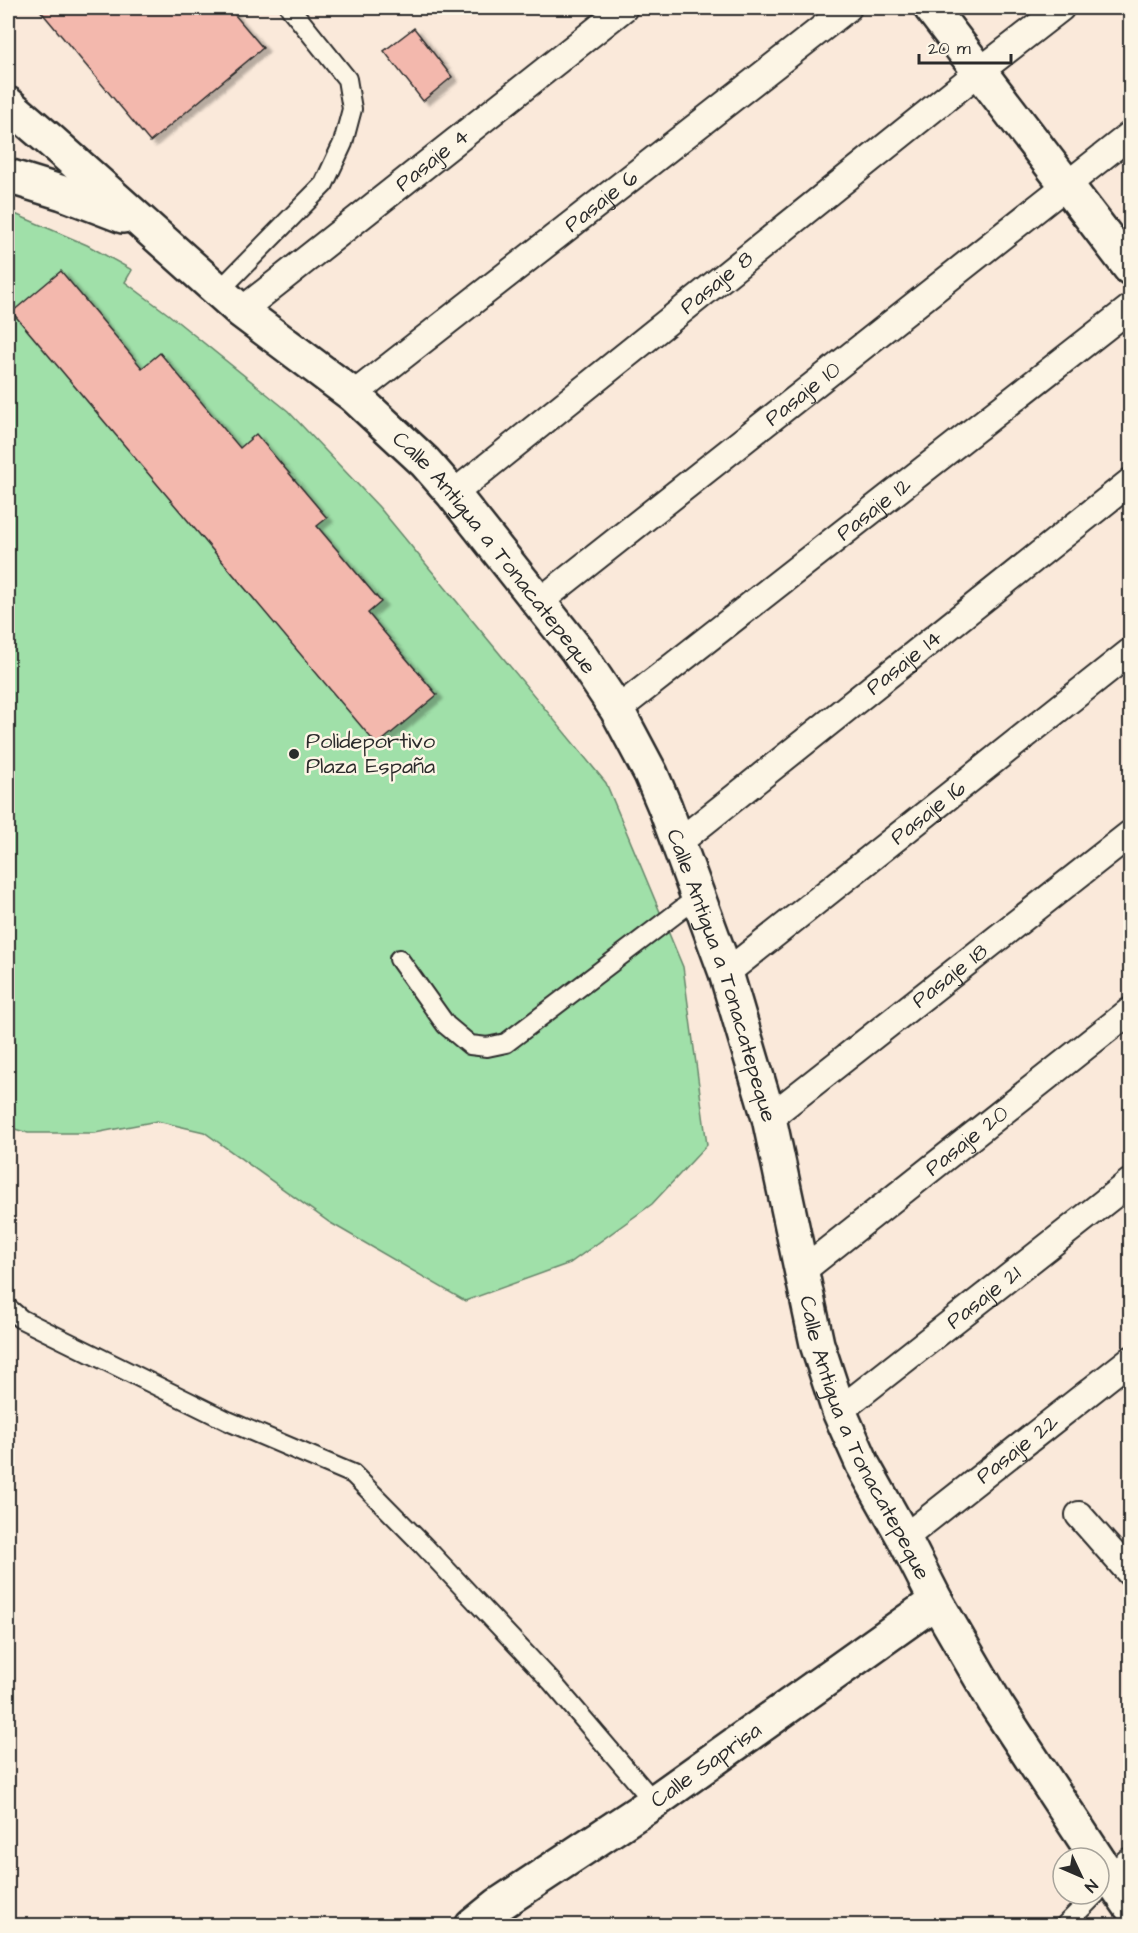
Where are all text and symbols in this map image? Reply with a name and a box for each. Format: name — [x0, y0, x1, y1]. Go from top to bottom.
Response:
scale bar — [919, 27, 1010, 65]
text: 20 m — [928, 36, 971, 61]
street label: Pasaje 4 — [389, 120, 476, 199]
street label: Pasaje 6 — [558, 162, 645, 240]
street label: Pasaje 8 — [673, 243, 760, 322]
street label: Pasaje 10 — [758, 354, 847, 433]
street label: Calle Antigua a Tonacatepeque — [385, 424, 604, 680]
street label: Pasaje 12 — [830, 469, 918, 548]
street label: Pasaje 14 — [859, 622, 949, 702]
place label: Polideportivo Plaza España — [306, 726, 436, 782]
marker: Polideportivo Plaza España — [287, 747, 301, 761]
street label: Pasaje 16 — [884, 773, 973, 852]
street label: Calle Antigua a Tonacatepeque — [659, 824, 785, 1126]
street label: Pasaje 18 — [905, 936, 994, 1016]
street label: Pasaje 20 — [918, 1098, 1015, 1183]
street label: Pasaje 21 — [940, 1258, 1028, 1336]
street label: Calle Antigua a Tonacatepeque — [792, 1293, 938, 1585]
street label: Pasaje 22 — [969, 1406, 1065, 1491]
street label: Calle Saprisa — [644, 1715, 768, 1815]
north arrow — [1051, 1846, 1111, 1906]
text: N — [1080, 1874, 1102, 1897]

